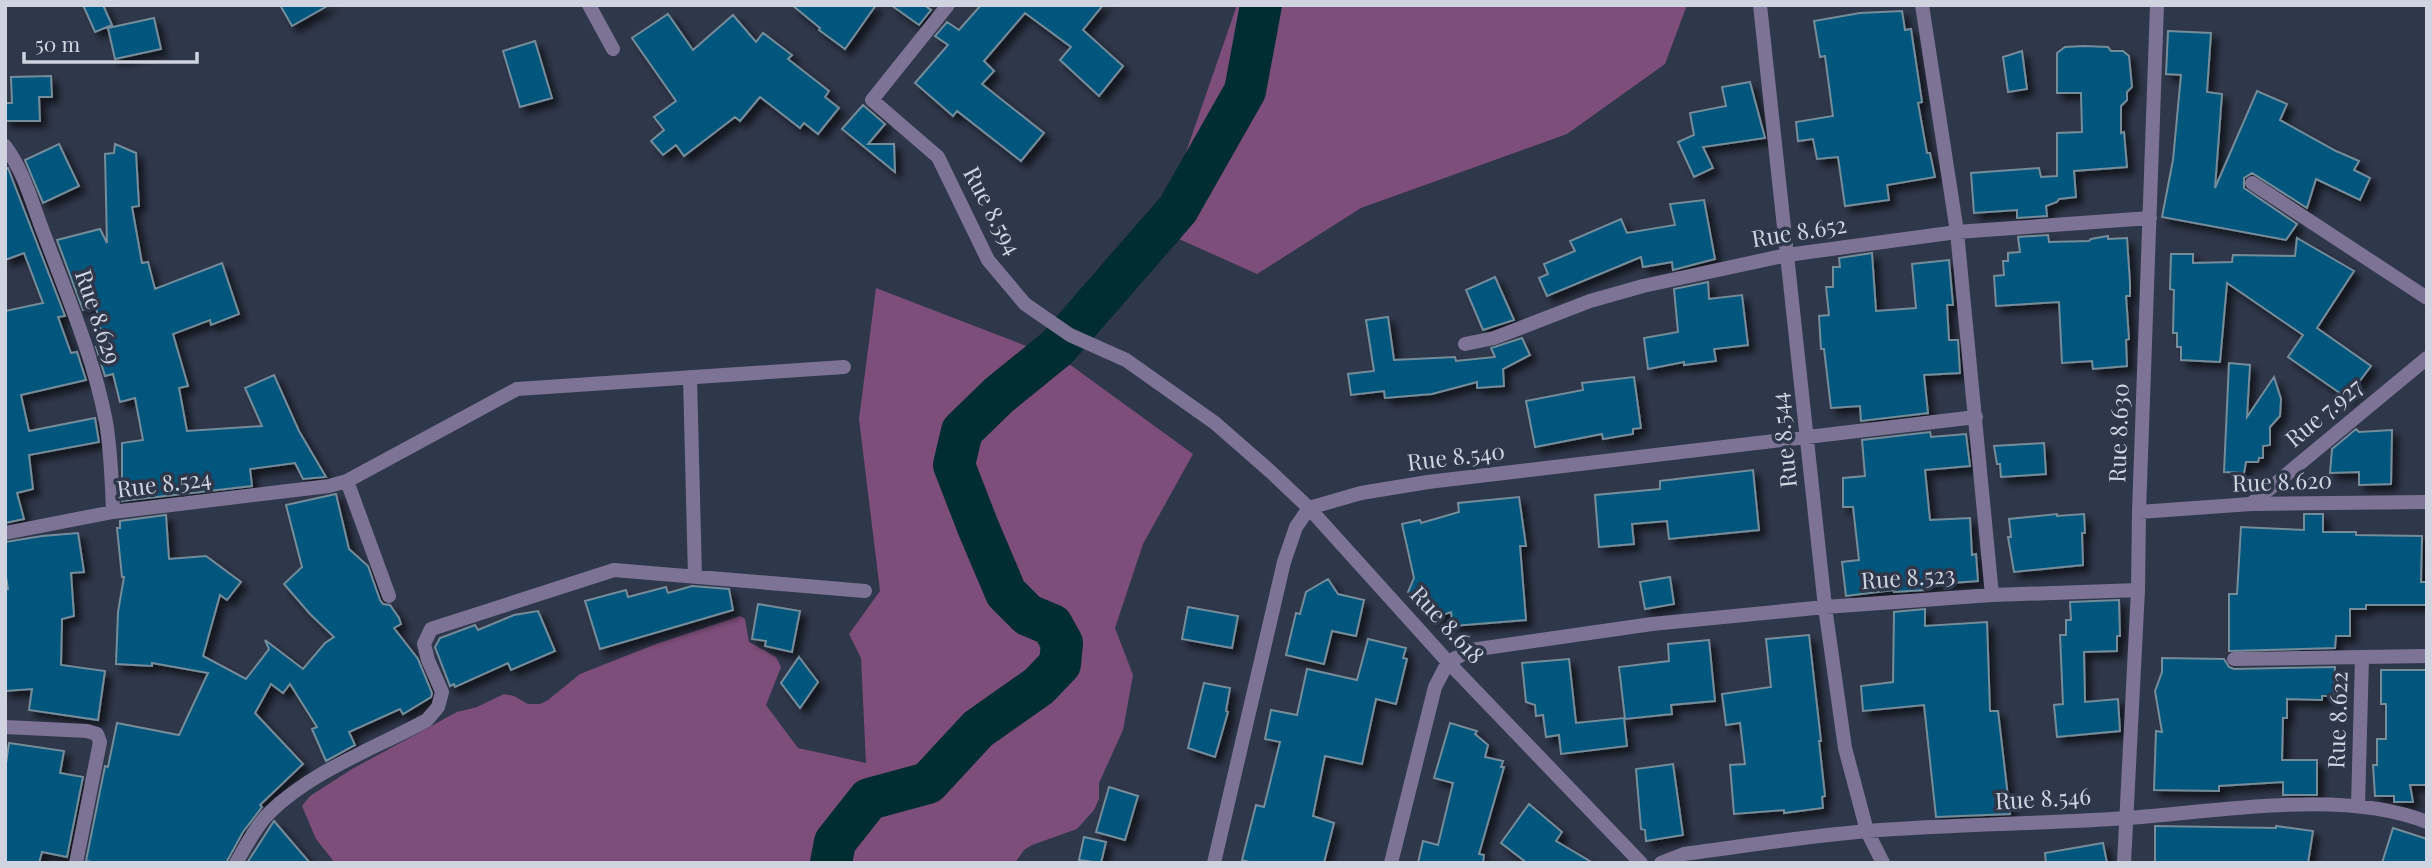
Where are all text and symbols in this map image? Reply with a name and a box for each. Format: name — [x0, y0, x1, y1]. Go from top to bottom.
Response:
scale bar — [24, 21, 198, 65]
text: 50 m — [35, 29, 81, 57]
street label: Rue 8.594 — [957, 161, 1030, 260]
street label: Rue 8.652 — [1749, 208, 1849, 253]
street label: Rue 8.629 — [69, 265, 130, 368]
street label: Rue 7.927 — [2278, 370, 2369, 453]
street label: Rue 8.630 — [2100, 383, 2135, 483]
street label: Rue 8.544 — [1762, 391, 1803, 489]
street label: Rue 8.540 — [1405, 434, 1506, 477]
street label: Rue 8.524 — [115, 461, 213, 504]
street label: Rue 8.620 — [2231, 463, 2333, 498]
street label: Rue 8.523 — [1860, 558, 1956, 595]
street label: Rue 8.618 — [1404, 578, 1492, 670]
street label: Rue 8.622 — [2319, 671, 2354, 769]
street label: Rue 8.546 — [1994, 780, 2092, 815]

